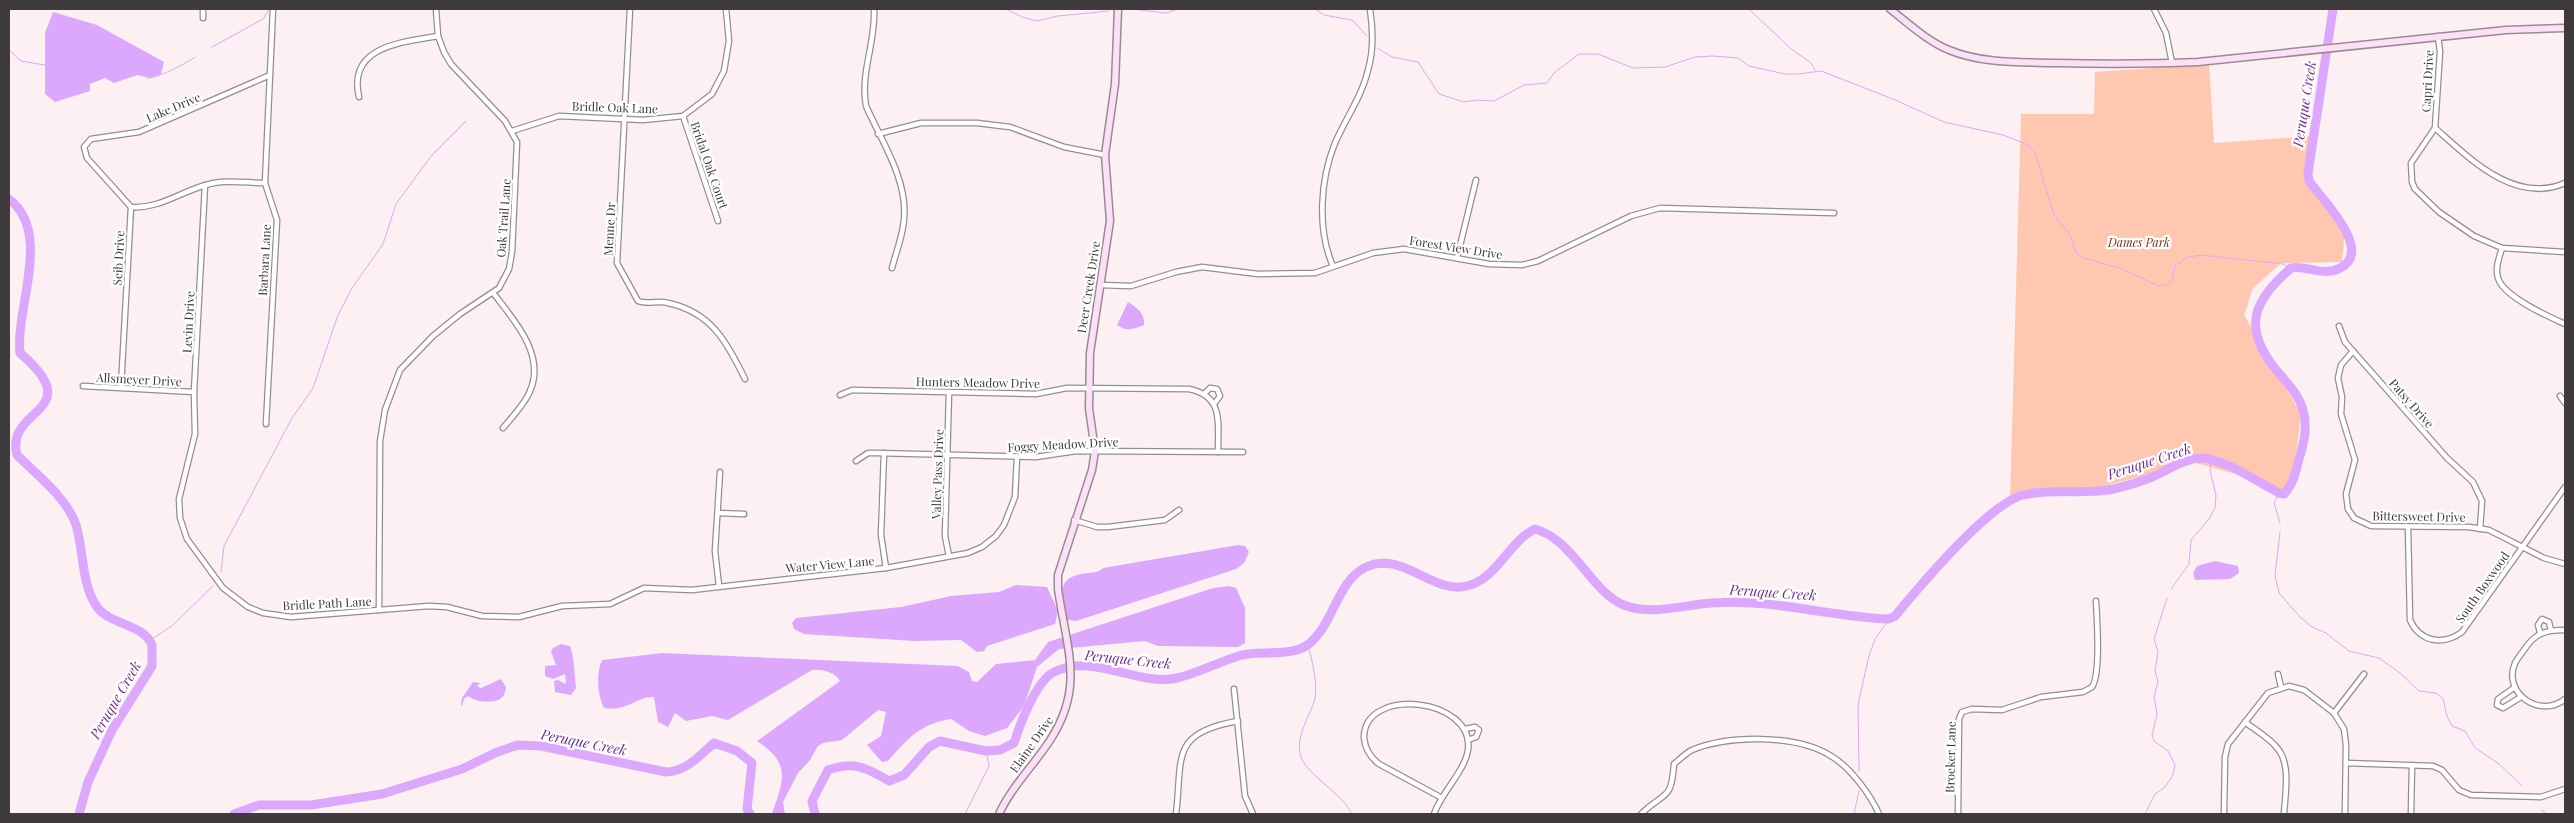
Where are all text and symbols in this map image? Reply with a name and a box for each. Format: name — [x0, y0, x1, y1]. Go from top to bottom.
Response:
street label: Capri Drive — [2417, 49, 2437, 113]
water label: Peruque Creek — [2288, 60, 2320, 149]
street label: Lake Drive — [143, 88, 203, 126]
street label: Bridle Oak Lane — [572, 98, 658, 116]
street label: Bridal Oak Court — [688, 119, 733, 211]
street label: Oak Trail Lane — [492, 178, 514, 258]
street label: Menne Dr — [600, 201, 618, 256]
street label: Barbara Lane — [254, 224, 274, 296]
street label: Seib Drive — [109, 230, 127, 286]
street label: Forest View Drive — [1408, 232, 1504, 262]
park label: Dames Park — [2107, 234, 2170, 250]
street label: Deer Creek Drive — [1073, 240, 1103, 334]
street label: Levin Drive — [178, 291, 198, 353]
street label: Allsmeyer Drive — [95, 369, 182, 389]
street label: Hunters Meadow Drive — [916, 373, 1040, 391]
street label: Patsy Drive — [2386, 375, 2438, 431]
street label: Valley Pass Drive — [927, 429, 947, 520]
street label: Foggy Meadow Drive — [1007, 433, 1119, 455]
water label: Peruque Creek — [2104, 439, 2193, 484]
street label: Bittersweet Drive — [2372, 507, 2466, 525]
street label: South Boxwood — [2451, 548, 2513, 626]
street label: Water View Lane — [784, 552, 875, 576]
water label: Peruque Creek — [1728, 579, 1817, 605]
street label: Bridle Path Lane — [282, 593, 372, 613]
water label: Peruque Creek — [1083, 645, 1172, 673]
water label: Peruque Creek — [85, 658, 145, 743]
street label: Elaine Drive — [1006, 712, 1056, 776]
street label: Broeker Lane — [1941, 721, 1959, 793]
water label: Peruque Creek — [539, 724, 628, 760]

